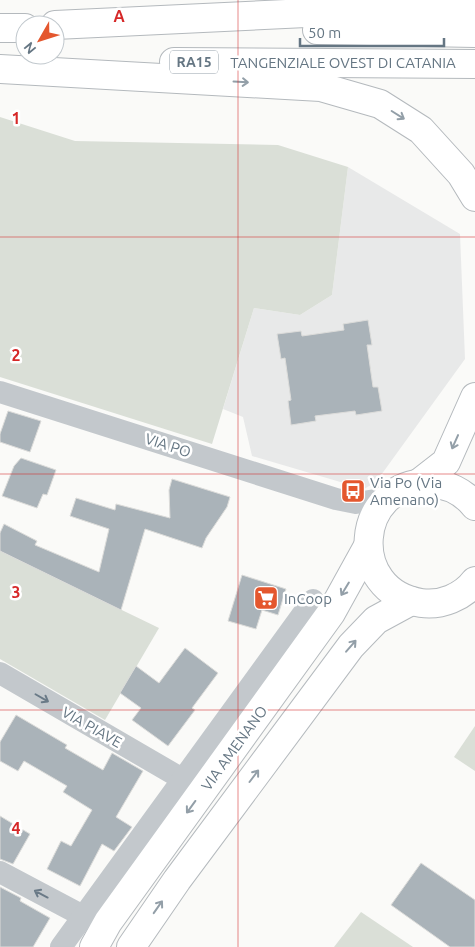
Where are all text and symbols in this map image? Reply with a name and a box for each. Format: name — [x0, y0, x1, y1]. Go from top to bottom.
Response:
text: A — [113, 7, 125, 25]
north arrow — [15, 15, 65, 65]
scale bar — [300, 15, 444, 47]
text: 50 m — [308, 24, 341, 41]
text: N — [20, 39, 39, 57]
road number: RA15 — [170, 51, 218, 74]
street label: TANGENZIALE OVEST DI CATANIA — [230, 54, 456, 71]
one-way arrow — [233, 78, 249, 87]
text: 1 — [11, 109, 21, 127]
one-way arrow — [390, 111, 404, 121]
text: 2 — [11, 346, 21, 364]
street label: VIA PO — [143, 430, 193, 460]
one-way arrow — [450, 434, 460, 449]
place label: Via Po (Via Amenano) — [370, 474, 442, 508]
bus stop icon: Via Po (Via Amenano) — [340, 478, 366, 504]
one-way arrow — [340, 582, 350, 596]
text: 3 — [11, 583, 21, 601]
supermarket icon: InCoop — [253, 585, 279, 611]
place label: InCoop — [284, 590, 332, 607]
one-way arrow — [346, 639, 357, 652]
one-way arrow — [34, 694, 49, 704]
street label: VIA AMENANO — [198, 702, 270, 794]
street label: VIA PIAVE — [59, 703, 125, 751]
one-way arrow — [249, 769, 259, 783]
one-way arrow — [186, 800, 196, 814]
text: 4 — [11, 819, 21, 837]
one-way arrow — [34, 889, 49, 899]
one-way arrow — [153, 900, 163, 914]

